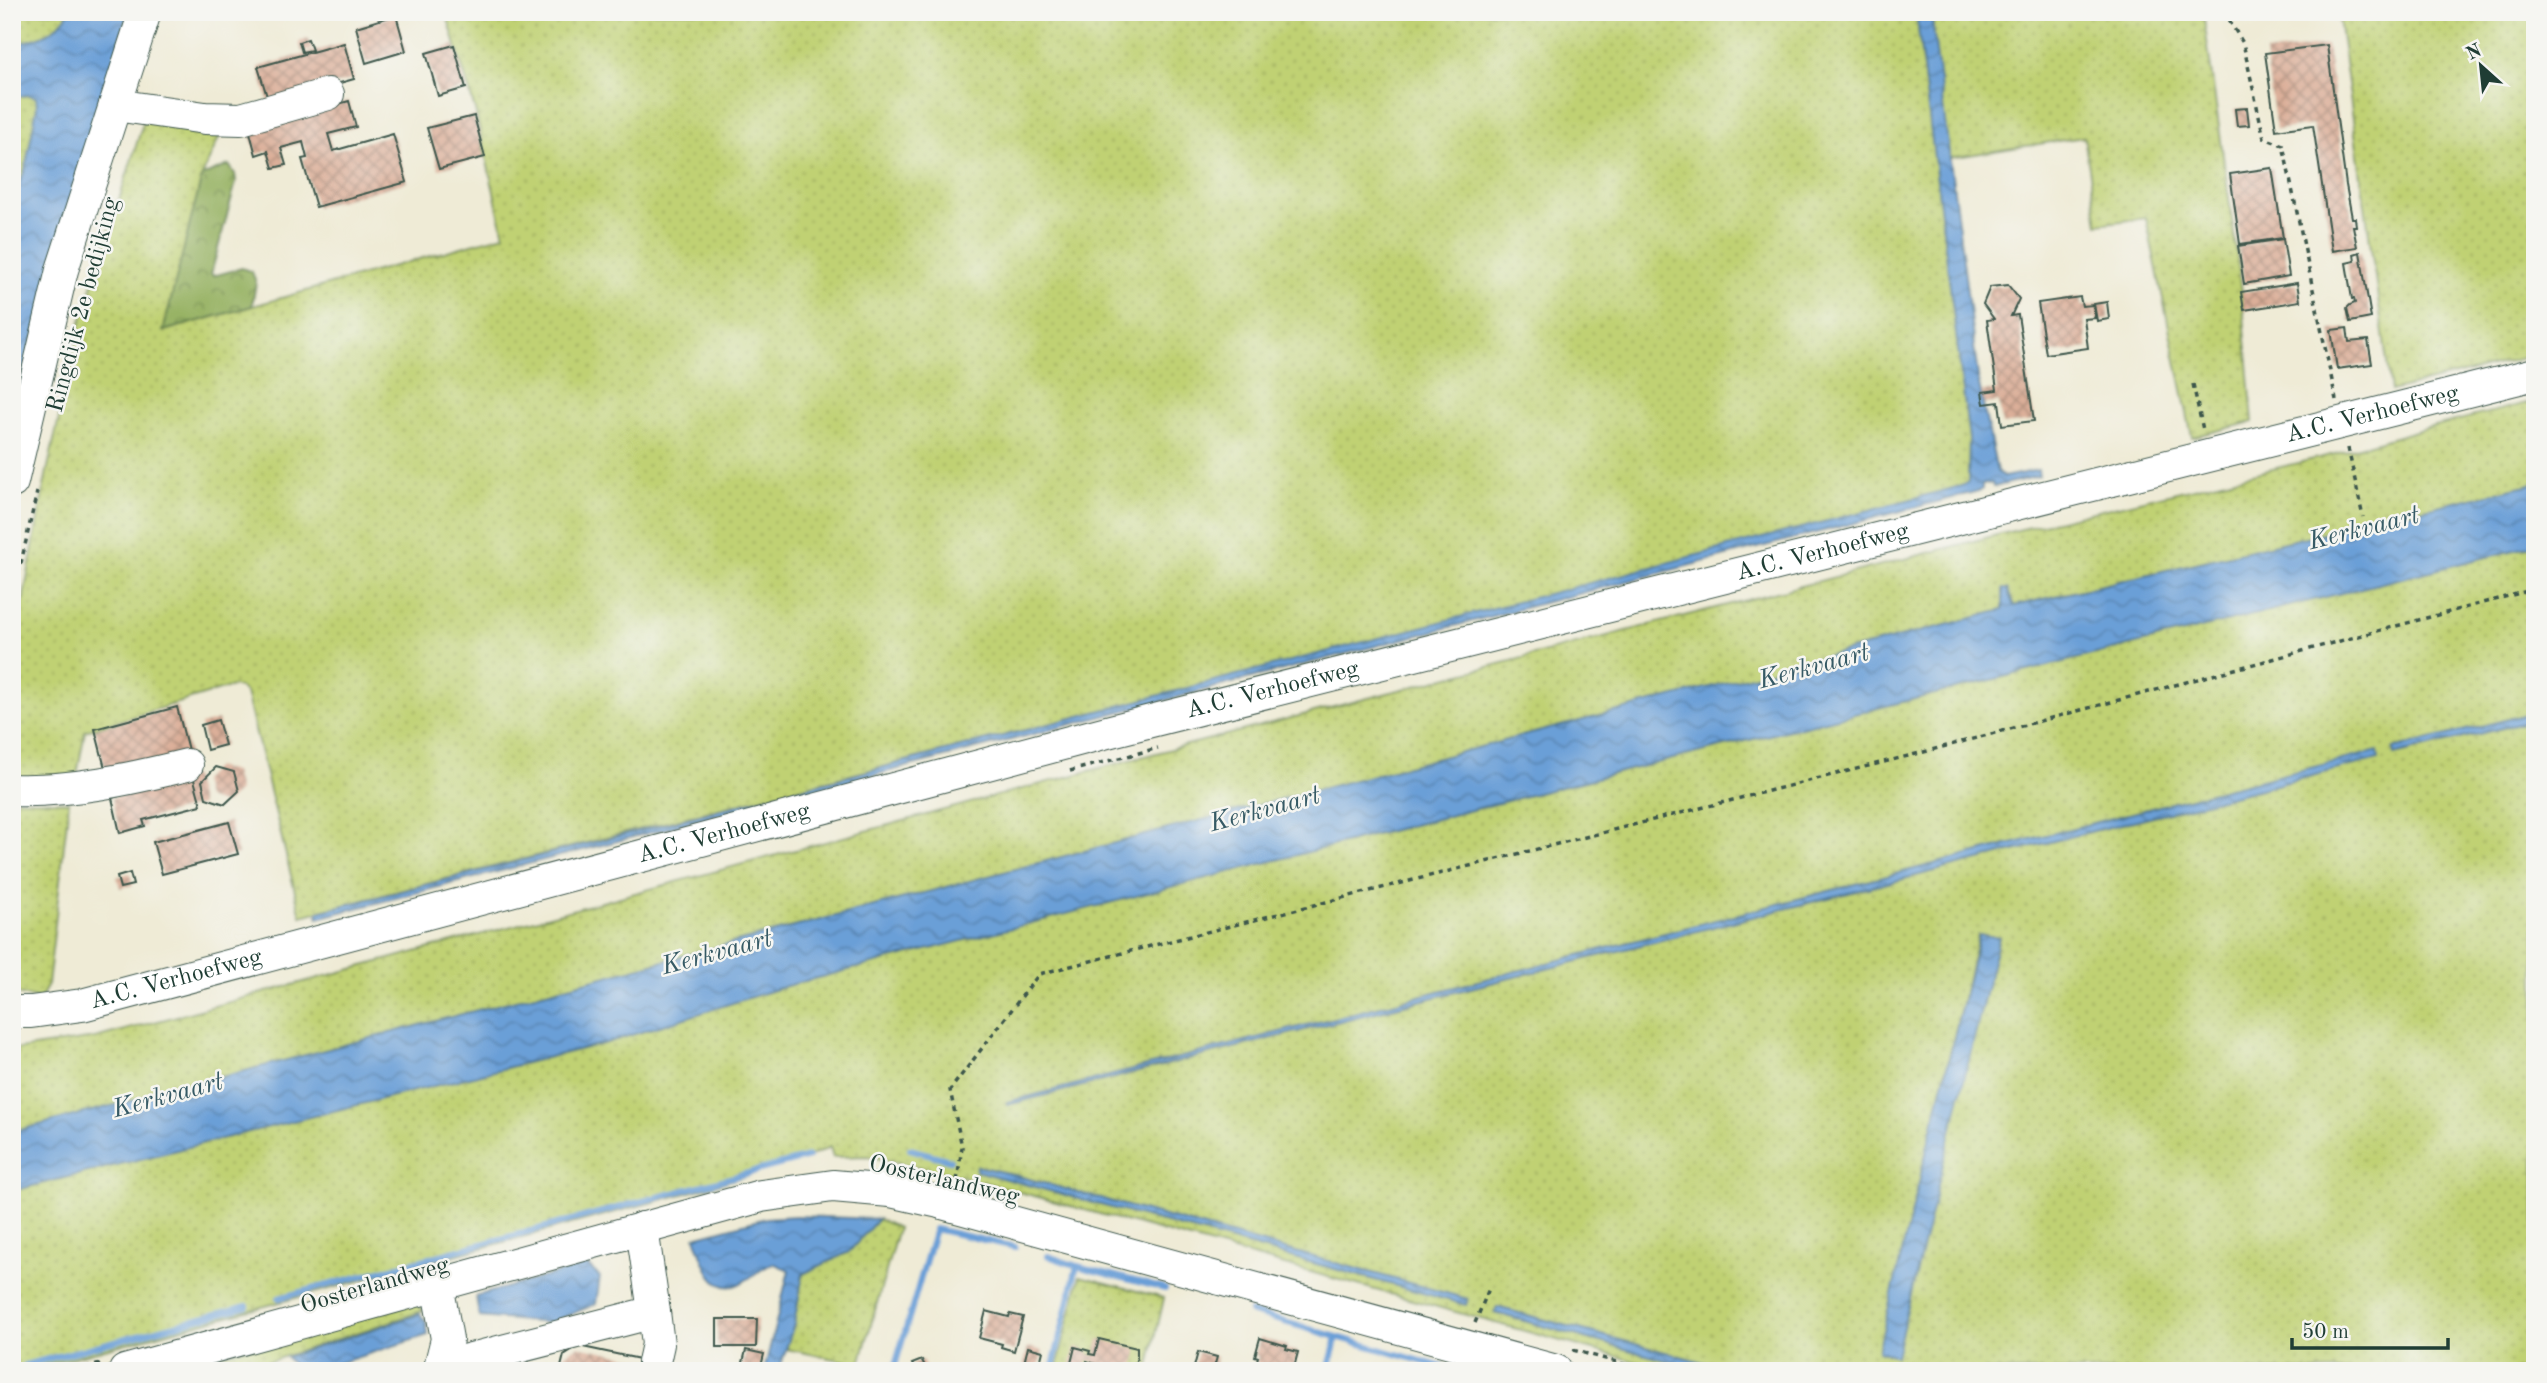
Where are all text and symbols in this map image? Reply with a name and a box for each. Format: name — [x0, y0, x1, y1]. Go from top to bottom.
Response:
north arrow — [2446, 32, 2516, 102]
text: N — [2464, 41, 2486, 65]
street label: Ringdijk 2e bedijking — [44, 195, 124, 415]
street label: A.C. Verhoefweg — [2284, 382, 2462, 448]
water label: Kerkvaart — [2305, 502, 2423, 556]
street label: A.C. Verhoefweg — [1734, 519, 1912, 586]
water label: Kerkvaart — [1755, 640, 1873, 695]
street label: A.C. Verhoefweg — [1184, 657, 1362, 724]
water label: Kerkvaart — [1206, 783, 1324, 838]
street label: A.C. Verhoefweg — [635, 800, 813, 868]
water label: Kerkvaart — [658, 926, 776, 981]
street label: A.C. Verhoefweg — [88, 946, 265, 1014]
water label: Kerkvaart — [109, 1069, 227, 1124]
street label: Oosterlandweg — [866, 1152, 1022, 1210]
street label: Oosterlandweg — [298, 1253, 452, 1319]
scale bar — [2292, 1306, 2447, 1350]
text: 50 m — [2302, 1322, 2349, 1343]

